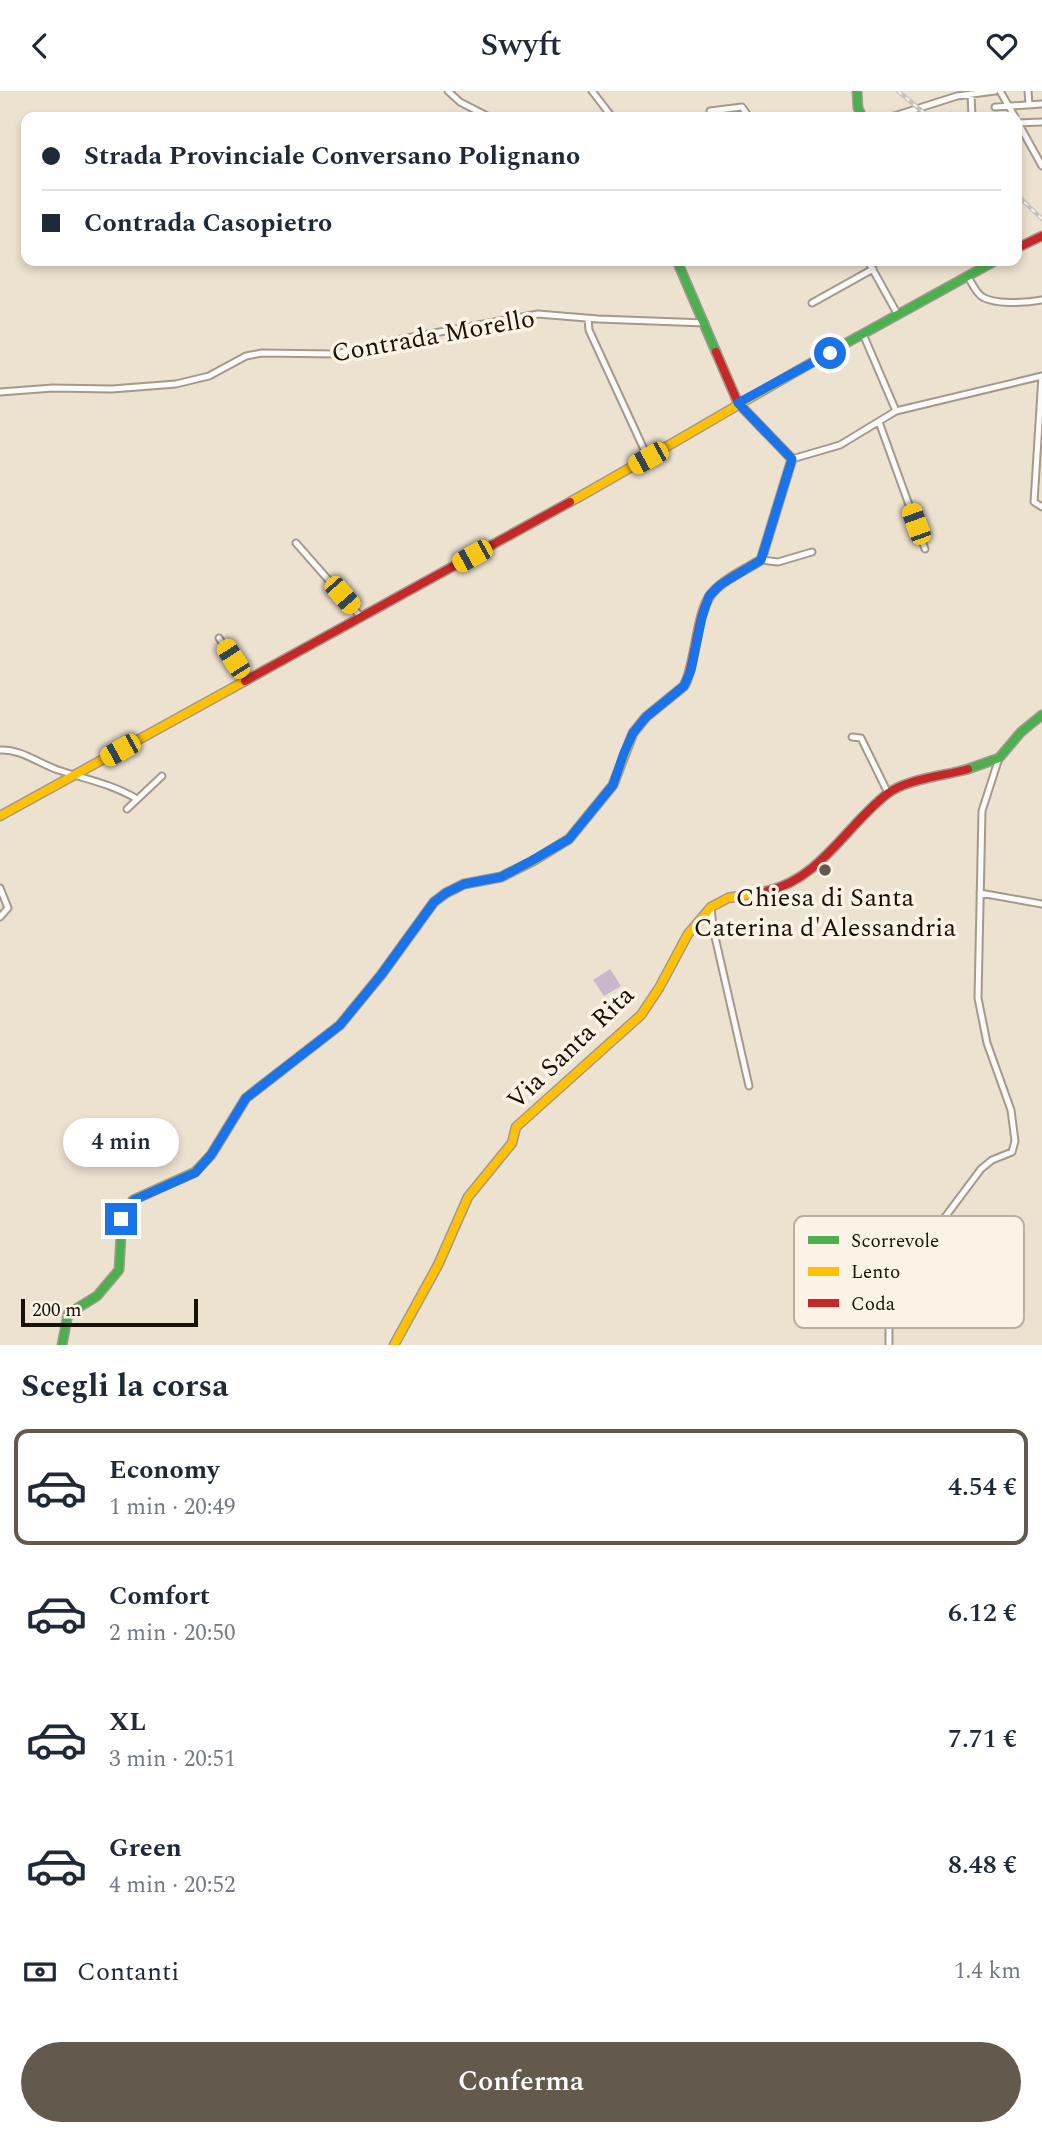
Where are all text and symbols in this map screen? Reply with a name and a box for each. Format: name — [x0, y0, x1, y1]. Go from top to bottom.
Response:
text: Swyft — [480, 21, 562, 70]
icon: back — [21, 27, 59, 65]
icon: heart — [983, 27, 1021, 65]
text: Strada Provinciale Conversano Polignano — [84, 136, 580, 176]
text: Contrada Casopietro — [84, 203, 332, 243]
street label: Contrada Morello — [328, 298, 538, 374]
route start — [814, 337, 846, 369]
car — [625, 439, 672, 477]
car — [899, 501, 934, 547]
car — [449, 537, 496, 575]
car — [321, 572, 364, 618]
car — [213, 636, 254, 682]
car — [97, 731, 144, 769]
marker: Chiesa di Santa Caterina d'Alessandria — [817, 862, 833, 878]
place label: Chiesa di Santa Caterina d'Alessandria — [694, 878, 956, 948]
street label: Via Santa Rita — [498, 976, 644, 1119]
callout: 4 min — [63, 1117, 179, 1167]
text: 4 min — [91, 1125, 151, 1160]
route end — [105, 1203, 137, 1235]
legend — [794, 1216, 1024, 1328]
text: Scorrevole — [851, 1227, 939, 1256]
text: Lento — [851, 1258, 900, 1287]
text: Coda — [851, 1290, 896, 1319]
scale bar — [21, 1296, 198, 1328]
text: 200 m — [32, 1296, 82, 1325]
text: Scegli la corsa — [21, 1362, 229, 1411]
text: Economy — [109, 1450, 219, 1490]
icon: car — [25, 1456, 88, 1519]
text: 4.54 € — [948, 1467, 1017, 1507]
text: 1 min · 20:49 — [109, 1490, 236, 1525]
text: Comfort — [109, 1576, 210, 1616]
icon: car — [25, 1582, 88, 1645]
text: 6.12 € — [948, 1593, 1017, 1633]
text: 2 min · 20:50 — [109, 1616, 236, 1651]
text: XL — [109, 1702, 146, 1742]
icon: car — [25, 1708, 88, 1771]
text: 7.71 € — [948, 1719, 1017, 1759]
text: 3 min · 20:51 — [109, 1742, 236, 1777]
text: Green — [109, 1828, 182, 1868]
icon: car — [25, 1834, 88, 1897]
text: 8.48 € — [948, 1845, 1017, 1885]
text: 4 min · 20:52 — [109, 1868, 236, 1903]
text: Contanti — [77, 1952, 179, 1992]
icon: cash — [21, 1953, 59, 1991]
text: 1.4 km — [954, 1954, 1021, 1989]
button: Conferma — [21, 2042, 1021, 2122]

